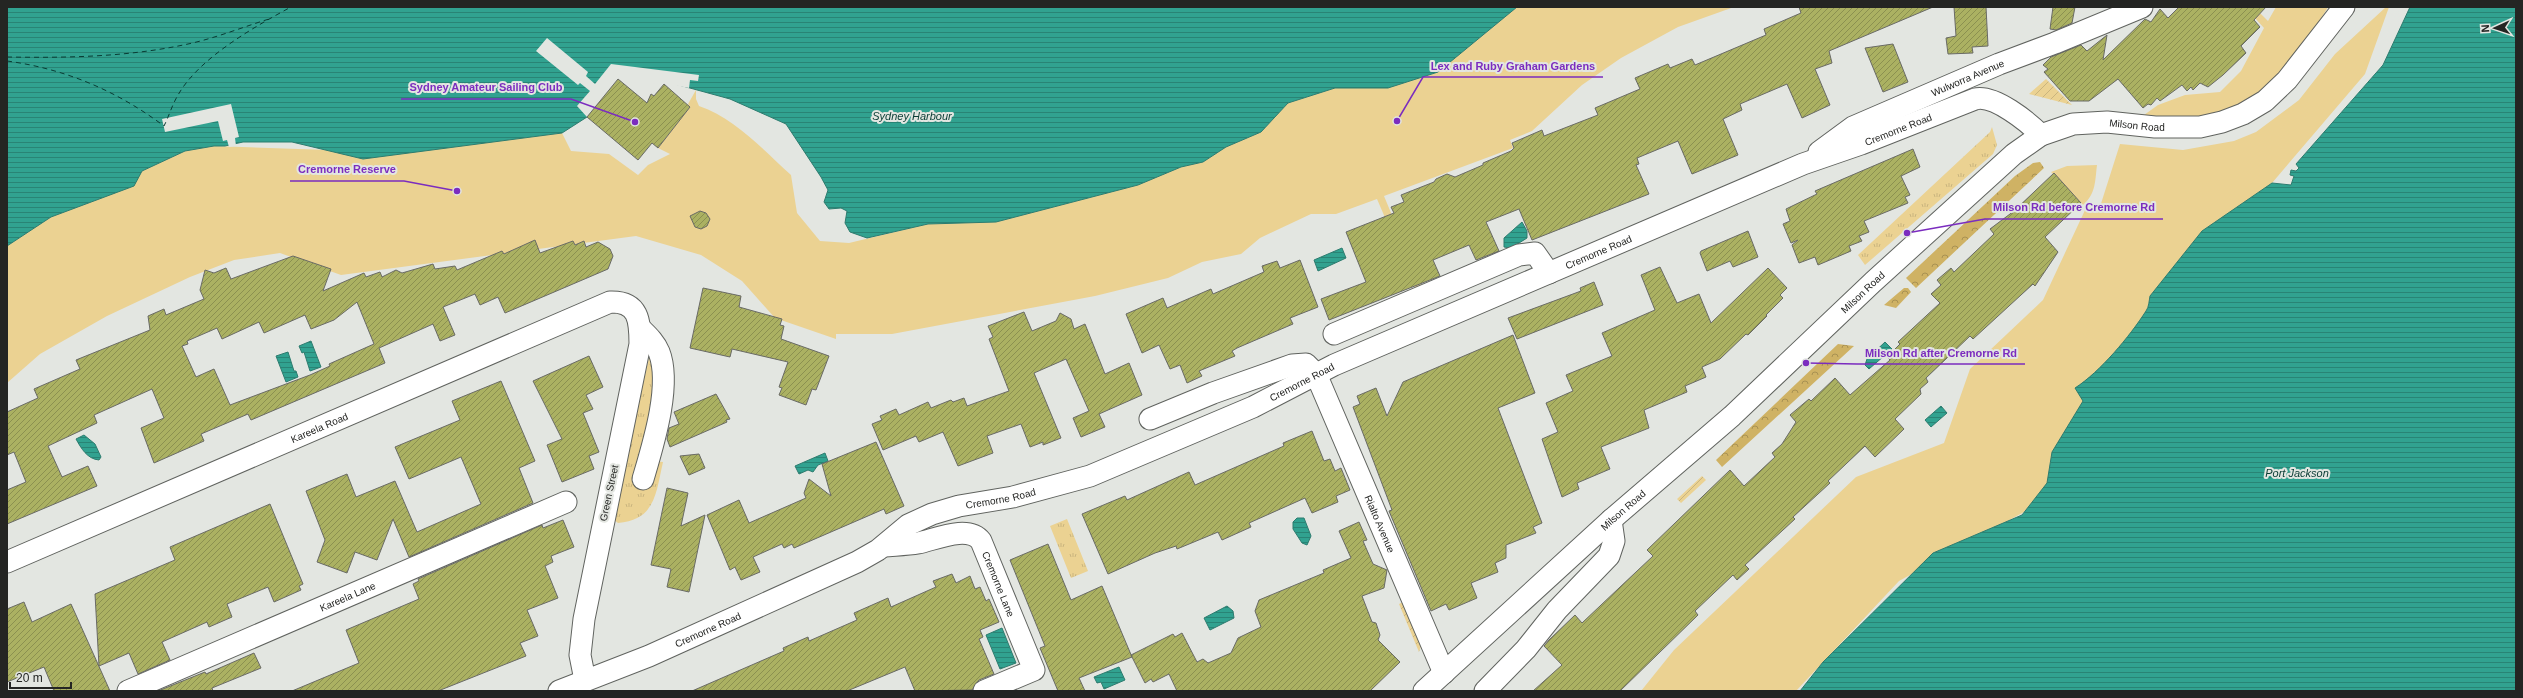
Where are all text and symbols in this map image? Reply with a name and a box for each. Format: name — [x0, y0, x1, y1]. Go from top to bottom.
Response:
north arrow — [2475, 8, 2515, 48]
text: N — [2479, 24, 2491, 33]
callout: Lex and Ruby Graham Gardens — [1423, 54, 1603, 77]
street label: Wulworra Avenue — [1930, 57, 2006, 98]
text: Lex and Ruby Graham Gardens — [1431, 60, 1595, 72]
callout: Sydney Amateur Sailing Club — [401, 76, 571, 99]
text: Sydney Amateur Sailing Club — [409, 81, 563, 93]
water label: Sydney Harbour — [872, 110, 953, 122]
street label: Cremorne Road — [1863, 111, 1933, 148]
street label: Milson Road — [2109, 117, 2165, 133]
callout: Cremorne Reserve — [290, 158, 404, 181]
text: Cremorne Reserve — [298, 163, 396, 175]
callout: Milson Rd before Cremorne Rd — [1985, 196, 2163, 219]
text: Milson Rd before Cremorne Rd — [1993, 201, 2155, 213]
street label: Cremorne Road — [1563, 233, 1633, 271]
street label: Milson Road — [1839, 269, 1887, 315]
callout: Milson Rd after Cremorne Rd — [1857, 341, 2025, 364]
text: Milson Rd after Cremorne Rd — [1865, 347, 2017, 359]
street label: Cremorne Road — [1268, 360, 1336, 403]
street label: Kareela Road — [289, 410, 349, 445]
street label: Green Street — [598, 464, 620, 522]
water label: Port Jackson — [2265, 467, 2329, 479]
street label: Cremorne Road — [965, 486, 1037, 510]
street label: Milson Road — [1598, 488, 1648, 532]
street label: Rialto Avenue — [1363, 493, 1397, 555]
street label: Cremorne Lane — [980, 550, 1017, 619]
street label: Kareela Lane — [318, 579, 377, 613]
street label: Cremorne Road — [673, 610, 742, 649]
scale bar — [10, 664, 71, 690]
text: 20 m — [16, 671, 43, 685]

